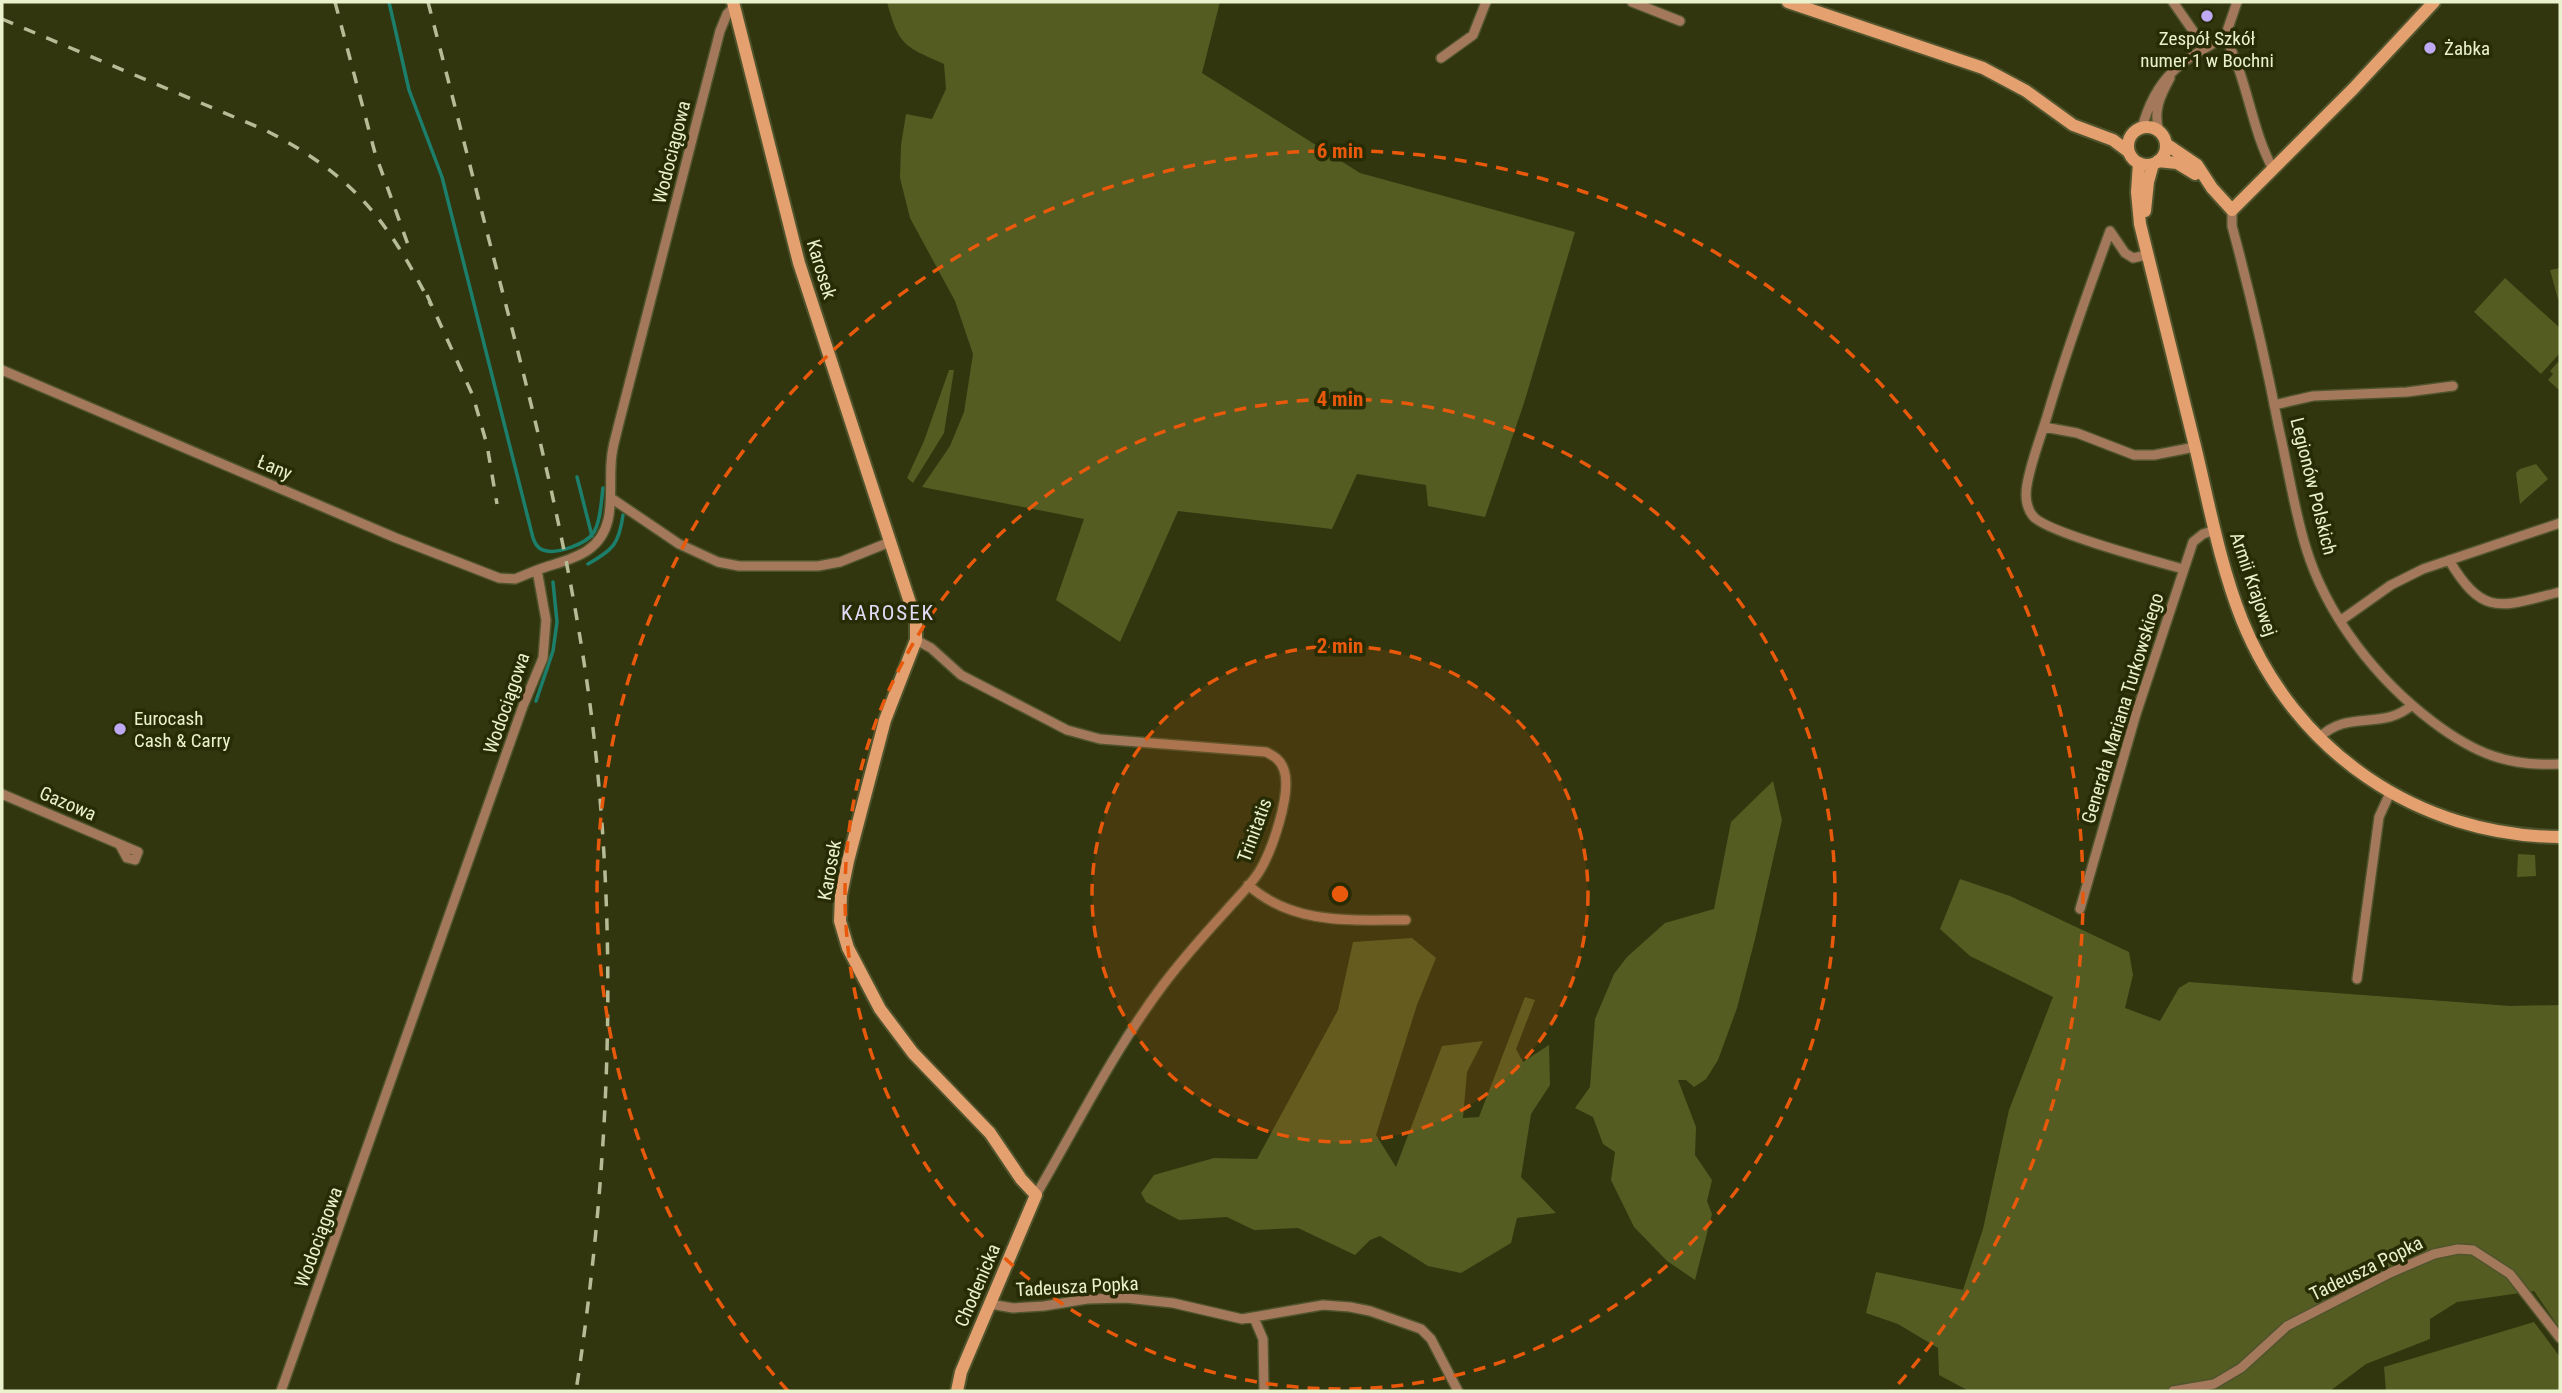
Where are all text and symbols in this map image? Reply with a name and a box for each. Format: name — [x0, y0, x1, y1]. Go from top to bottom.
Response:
marker: Zespół Szkół numer 1 w Bochni — [2199, 8, 2215, 24]
place label: Zespół Szkół numer 1 w Bochni — [2140, 27, 2274, 72]
place label: Żabka — [2444, 37, 2490, 60]
marker: Żabka — [2422, 40, 2438, 56]
street label: Wodociągowa — [648, 98, 695, 206]
text: 6 min — [1317, 139, 1363, 163]
street label: Karosek — [802, 237, 842, 302]
text: 4 min — [1317, 387, 1363, 411]
street label: Legionów Polskich — [2285, 415, 2342, 557]
street label: Łany — [254, 450, 296, 485]
street label: Armii Krajowej — [2225, 529, 2282, 639]
street label: Generała Mariana Turkowskiego — [2076, 590, 2169, 826]
district label: KAROSEK — [841, 601, 935, 625]
text: 2 min — [1317, 634, 1363, 658]
street label: Wodociągowa — [478, 650, 534, 757]
place label: Eurocash Cash & Carry — [134, 707, 230, 752]
marker: Eurocash Cash & Carry — [112, 721, 128, 737]
street label: Gazowa — [36, 781, 100, 826]
street label: Trinitatis — [1232, 795, 1277, 865]
street label: Karosek — [813, 838, 846, 902]
centre of rings — [1328, 882, 1352, 906]
street label: Wodociągowa — [290, 1184, 347, 1291]
street label: Tadeusza Popka — [2306, 1231, 2426, 1306]
street label: Chodenicka — [950, 1240, 1005, 1330]
street label: Tadeusza Popka — [1015, 1272, 1139, 1301]

